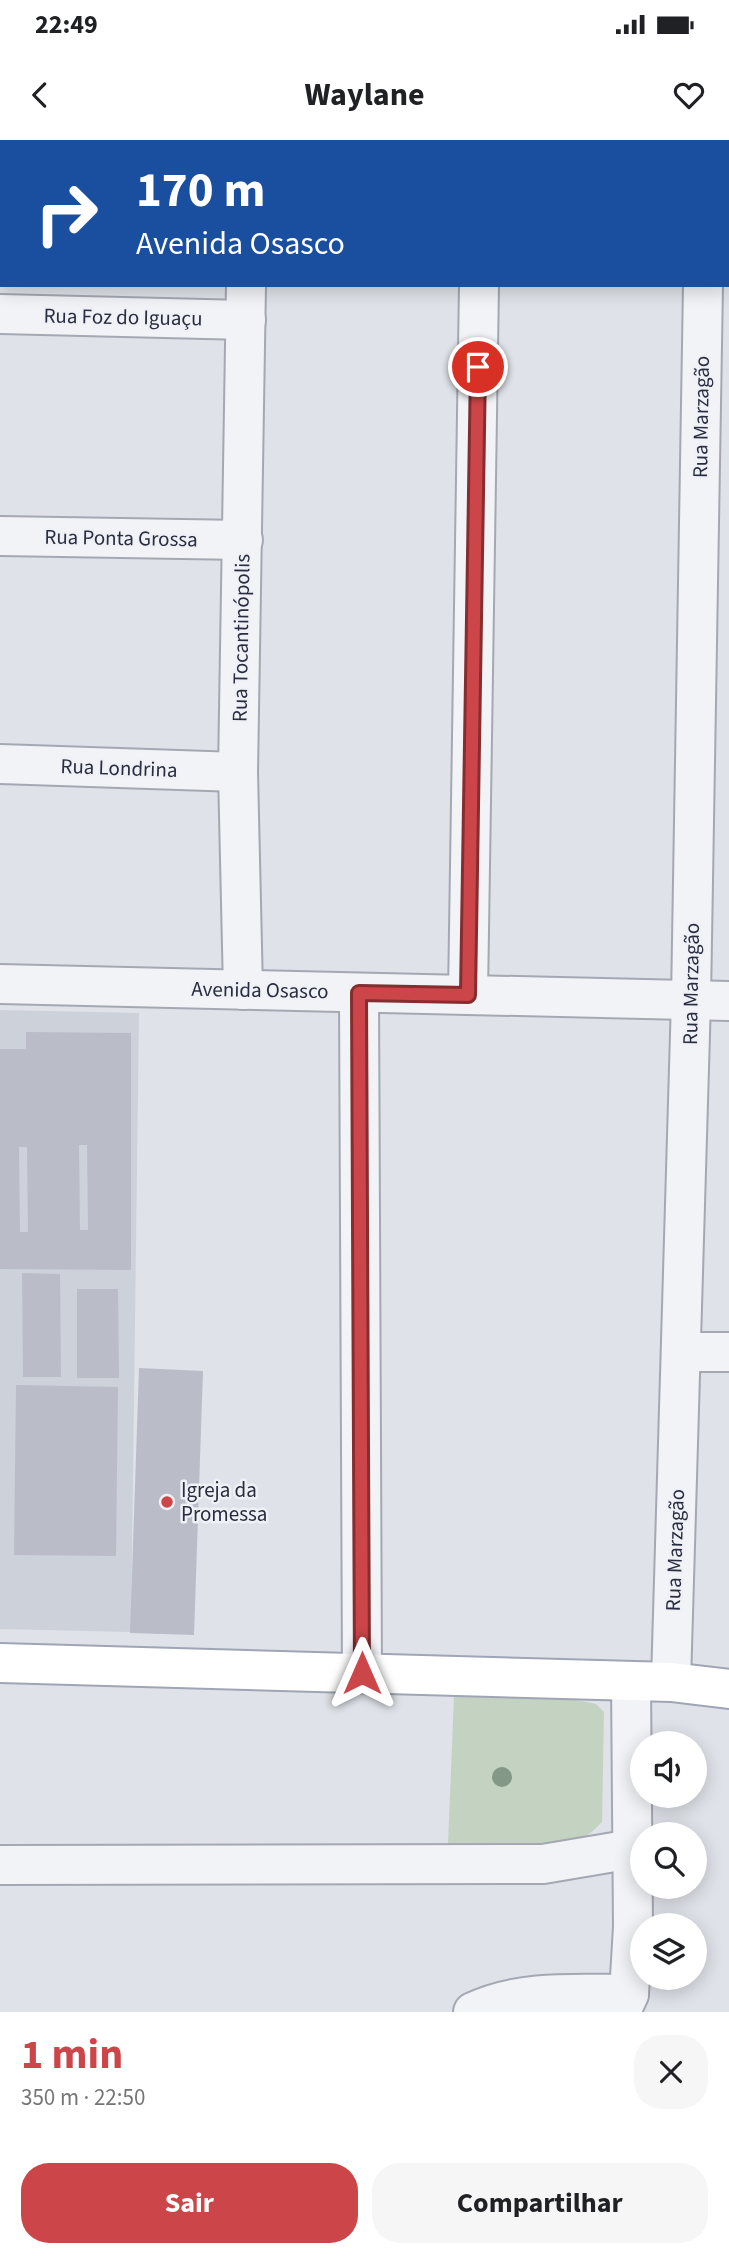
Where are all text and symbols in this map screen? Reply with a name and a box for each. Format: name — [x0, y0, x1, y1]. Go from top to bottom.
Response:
text: 22:49 — [35, 6, 98, 43]
text: Waylane — [304, 72, 425, 118]
icon: back — [21, 76, 59, 114]
icon: heart — [670, 76, 708, 114]
text: 170 m — [136, 156, 265, 226]
icon: right — [21, 168, 112, 259]
text: Avenida Osasco — [136, 221, 345, 267]
street label: Rua Foz do Iguaçu — [43, 301, 203, 333]
pin — [448, 337, 508, 397]
icon: arrive — [459, 348, 497, 386]
street label: Rua Marzagão — [685, 356, 717, 478]
street label: Rua Ponta Grossa — [44, 522, 198, 554]
street label: Rua Tocantinópolis — [225, 553, 257, 722]
street label: Rua Londrina — [60, 751, 178, 785]
street label: Rua Marzagão — [675, 923, 707, 1045]
street label: Avenida Osasco — [191, 974, 329, 1006]
place label: Igreja da Promessa — [181, 1475, 267, 1529]
street label: Rua Marzagão — [658, 1488, 692, 1612]
marker: Igreja da Promessa — [159, 1494, 175, 1510]
position arrow — [325, 1636, 399, 1710]
map controls — [630, 1731, 707, 1990]
button: sound — [630, 1731, 707, 1808]
button: search — [630, 1822, 707, 1899]
button: layers — [630, 1913, 707, 1990]
text: 1 min — [21, 2025, 123, 2085]
button: close — [634, 2035, 708, 2109]
text: 350 m · 22:50 — [21, 2081, 145, 2114]
button: Sair — [21, 2163, 358, 2243]
button: Compartilhar — [372, 2163, 708, 2243]

